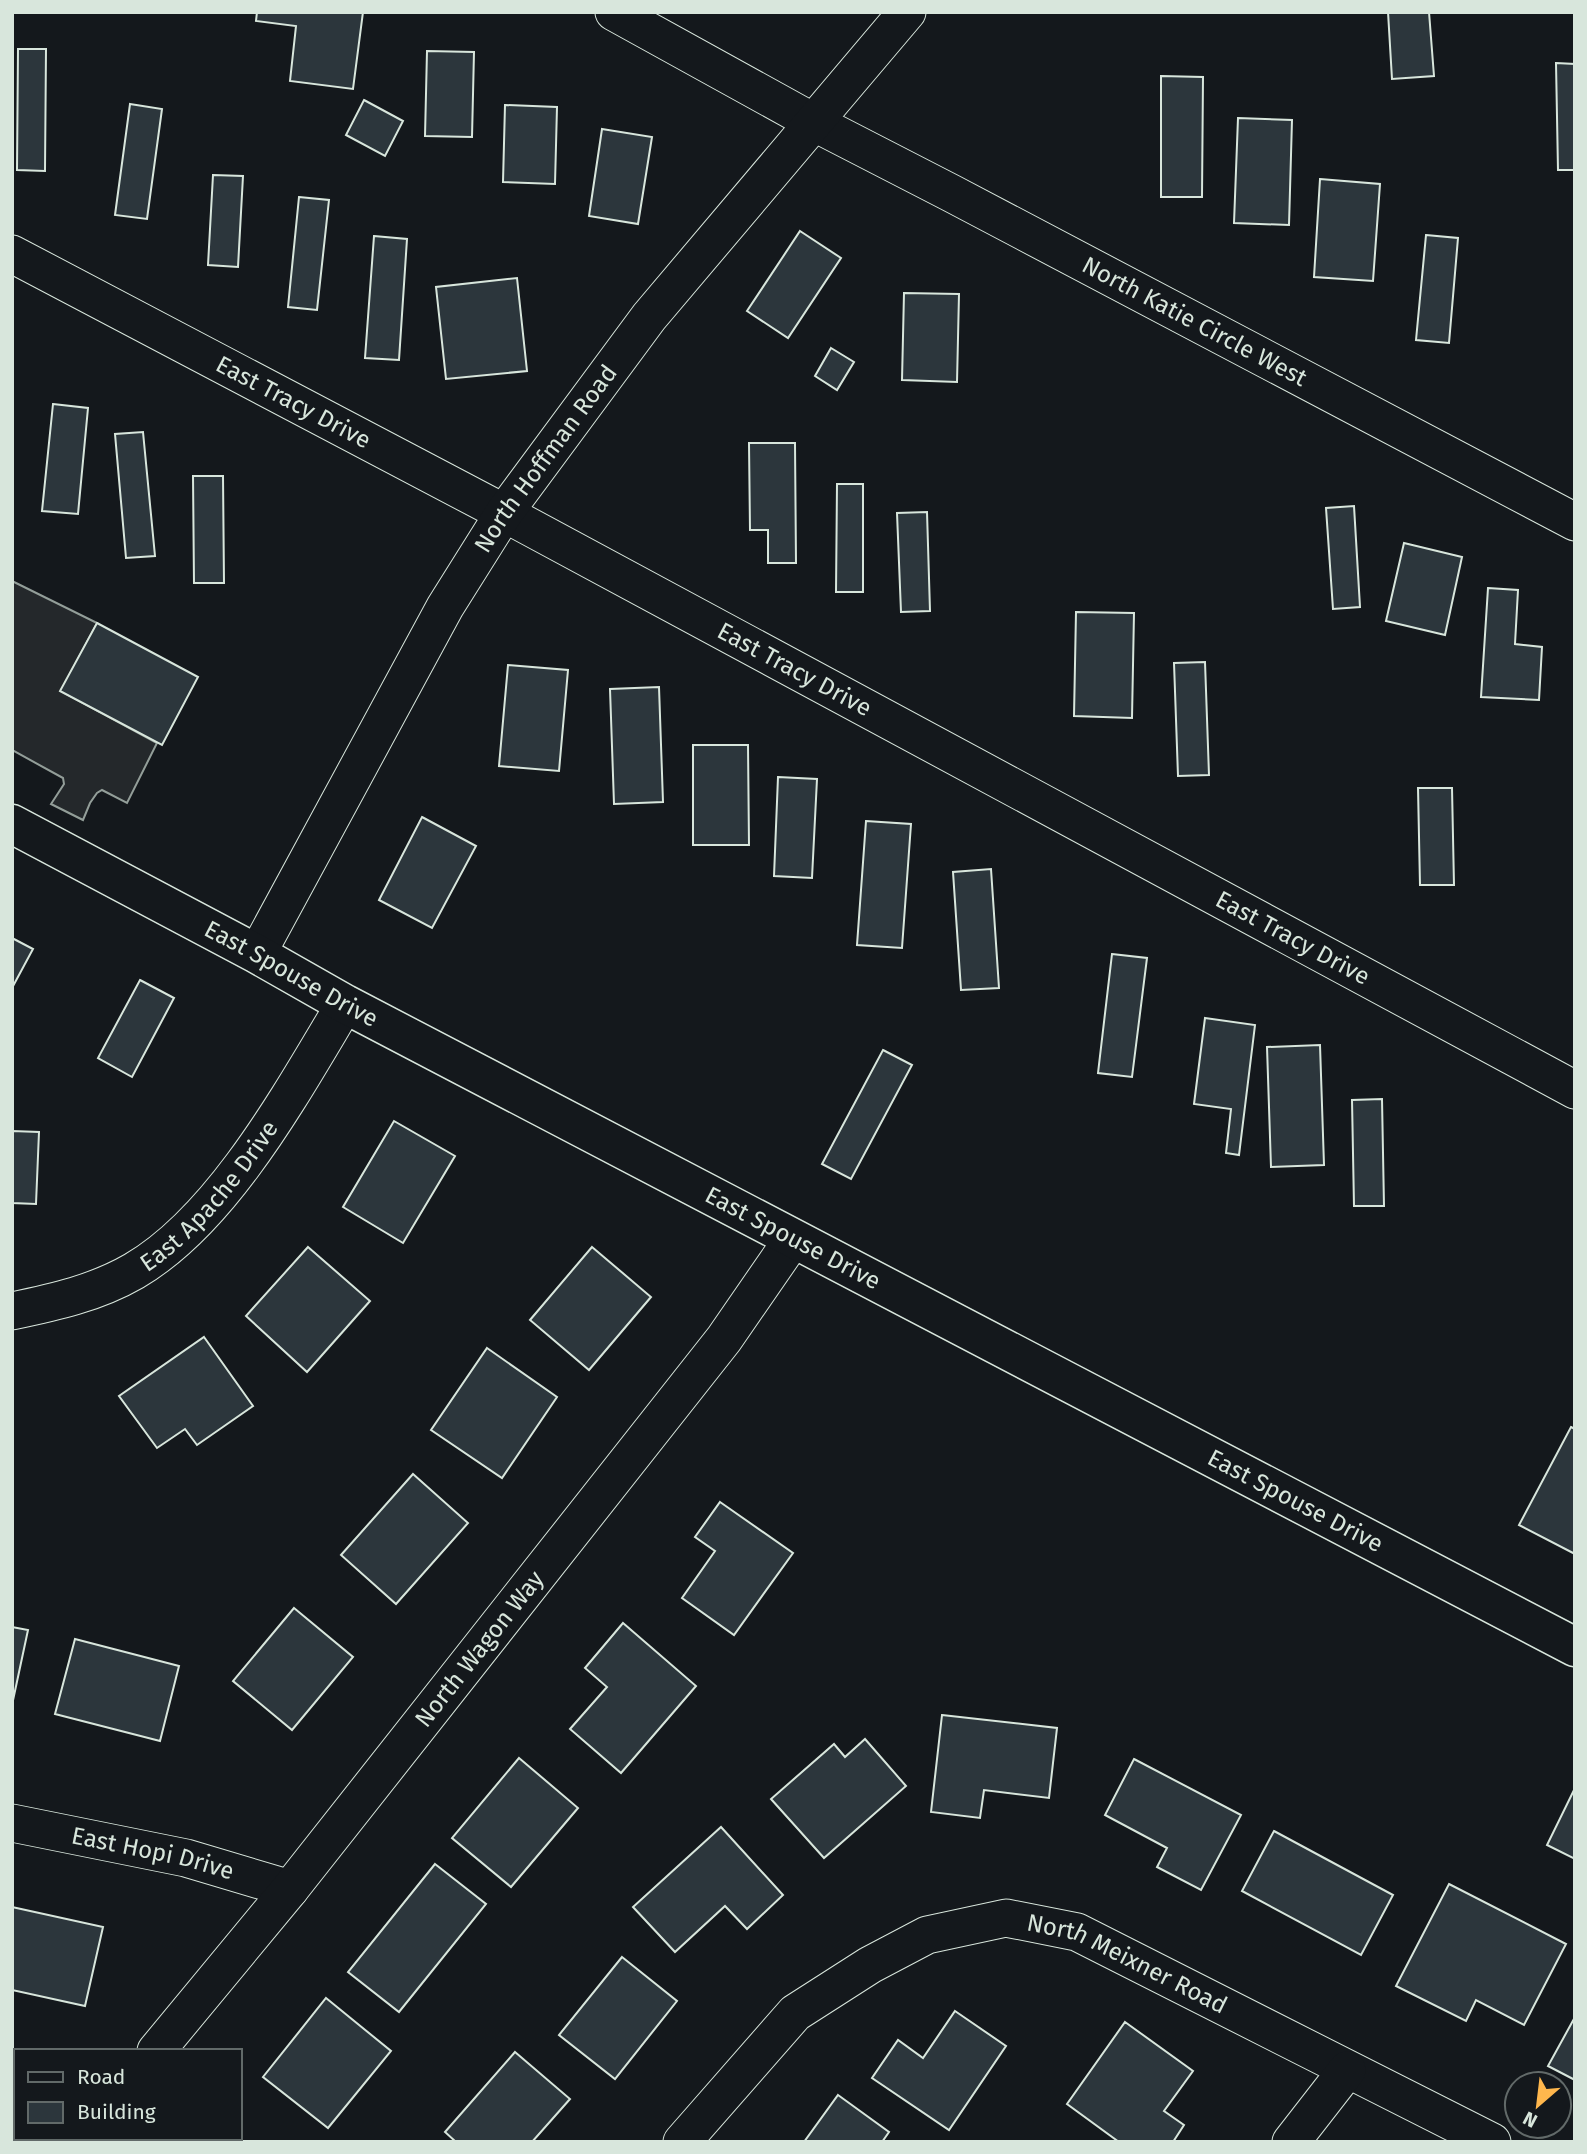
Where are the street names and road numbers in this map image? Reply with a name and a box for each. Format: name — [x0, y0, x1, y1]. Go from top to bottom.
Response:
street label: North Katie Circle West — [1078, 251, 1312, 392]
street label: East Tracy Drive — [211, 350, 376, 454]
street label: North Hoffman Road — [469, 359, 623, 558]
street label: East Tracy Drive — [713, 617, 876, 722]
street label: East Tracy Drive — [1211, 885, 1375, 991]
street label: East Spouse Drive — [200, 915, 383, 1033]
street label: East Apache Drive — [135, 1115, 284, 1277]
street label: East Spouse Drive — [700, 1181, 885, 1296]
street label: East Spouse Drive — [1203, 1443, 1388, 1558]
street label: North Wagon Way — [409, 1565, 550, 1733]
street label: East Hopi Drive — [69, 1821, 237, 1886]
street label: North Meixner Road — [1025, 1908, 1232, 2020]

